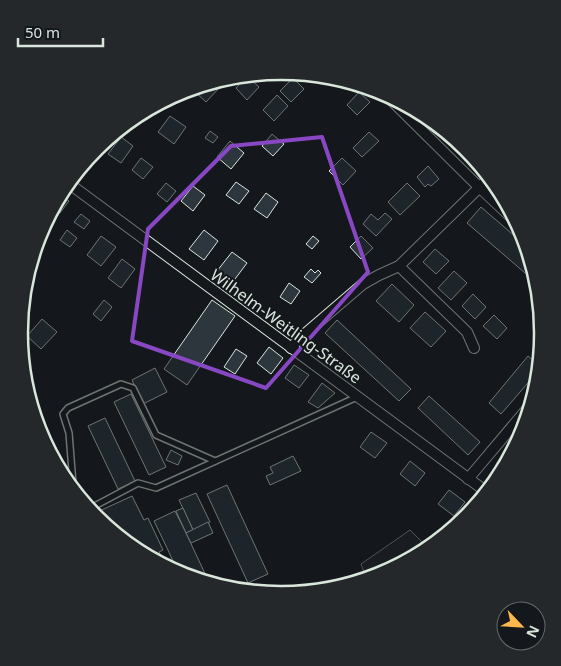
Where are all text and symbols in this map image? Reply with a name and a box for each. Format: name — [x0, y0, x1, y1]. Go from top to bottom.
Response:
scale bar — [18, 15, 102, 47]
text: 50 m — [25, 22, 60, 42]
street label: Wilhelm-Weitling-Straße — [206, 264, 366, 388]
north arrow — [496, 601, 546, 651]
text: N — [522, 623, 544, 641]

